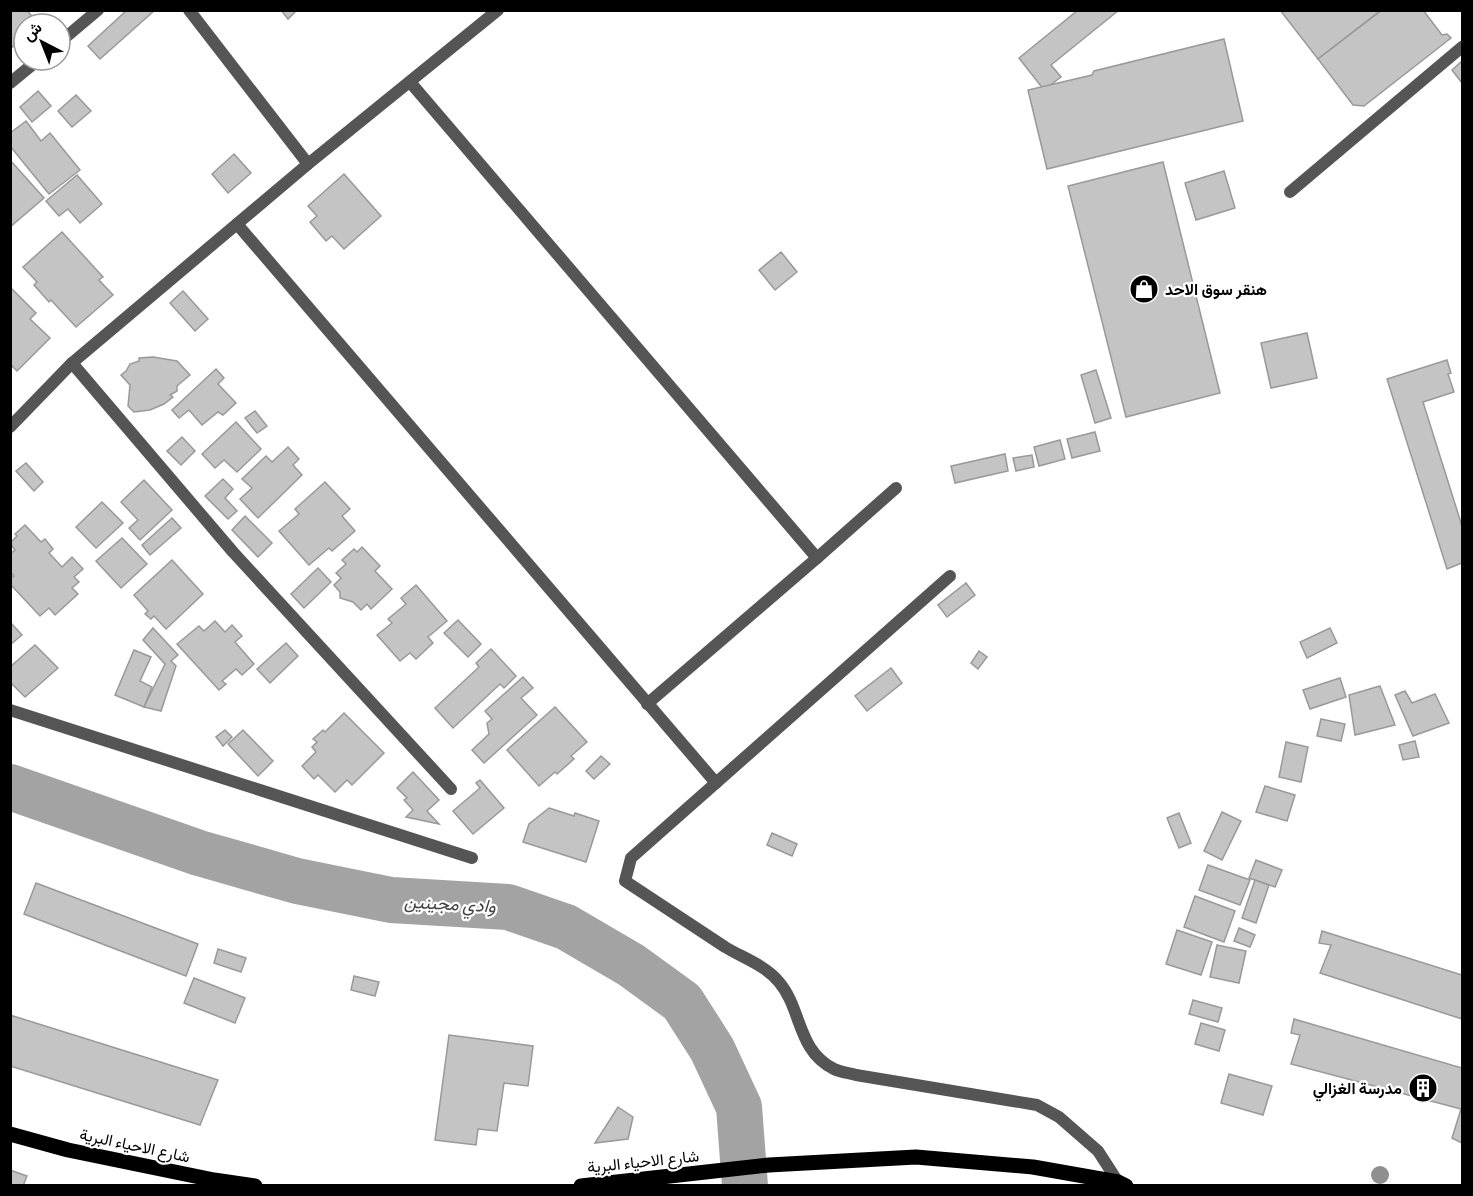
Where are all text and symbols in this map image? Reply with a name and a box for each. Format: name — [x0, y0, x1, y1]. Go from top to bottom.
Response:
north arrow — [12, 12, 72, 72]
text: ش — [18, 17, 46, 45]
shop icon: هنقر سوق الاحد — [1128, 273, 1160, 305]
place label: هنقر سوق الاحد — [1165, 279, 1267, 300]
water label: وادي مجينين — [403, 890, 497, 921]
building icon: مدرسة الغزالي — [1407, 1072, 1439, 1104]
place label: مدرسة الغزالي — [1313, 1078, 1402, 1102]
street label: شارع الاحياء البرية — [78, 1124, 192, 1168]
street label: شارع الاحياء البرية — [586, 1145, 700, 1179]

